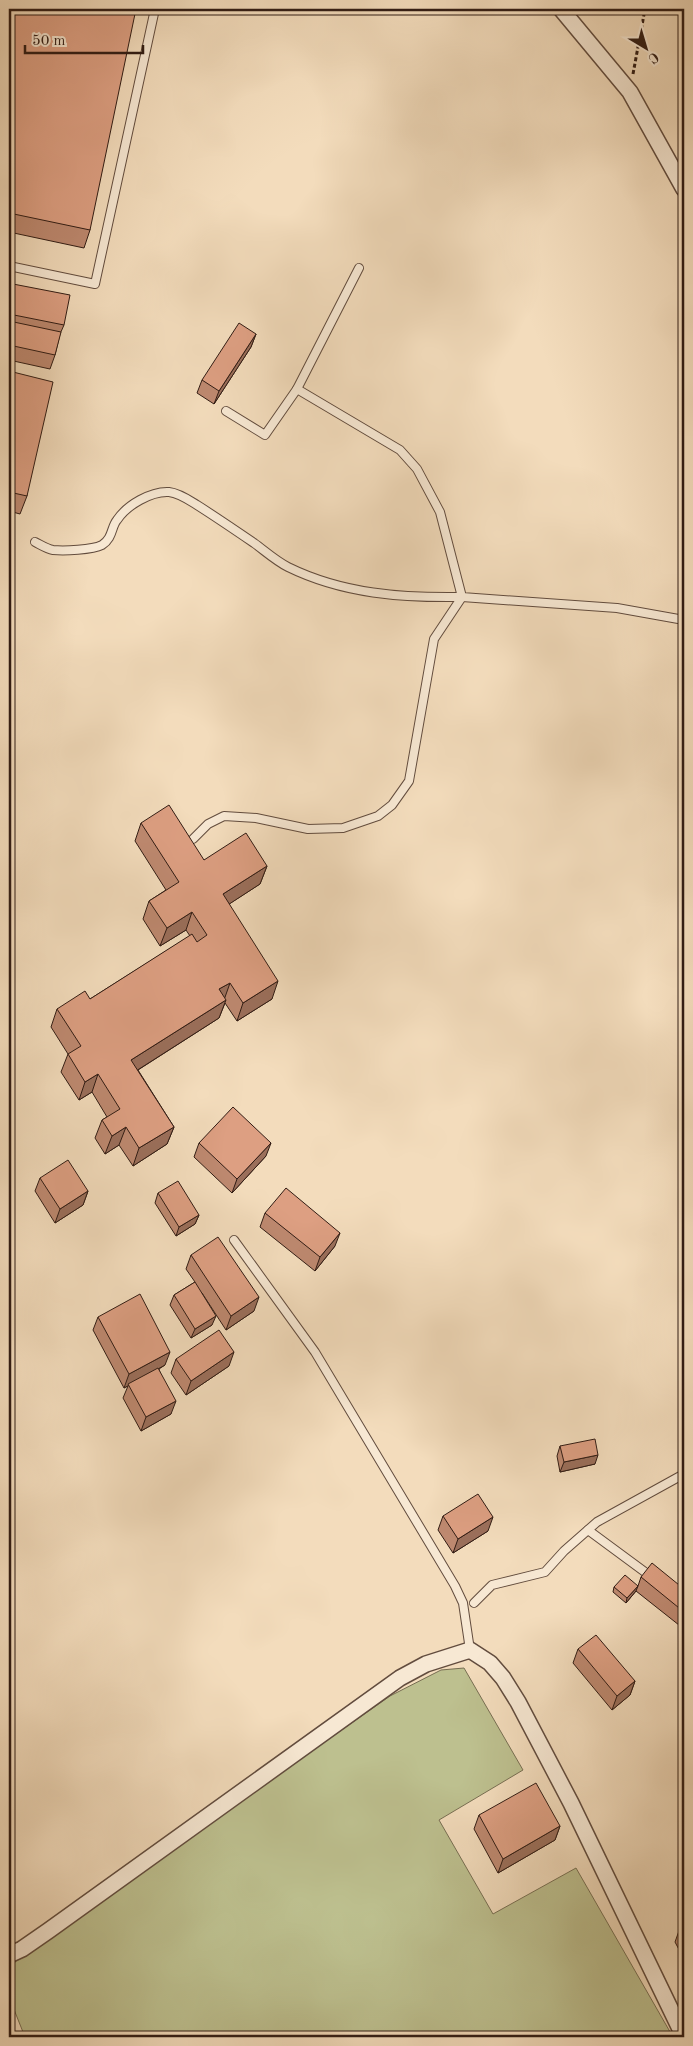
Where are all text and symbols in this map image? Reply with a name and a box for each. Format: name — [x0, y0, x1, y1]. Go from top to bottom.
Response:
scale bar — [25, 22, 142, 54]
north arrow — [620, 22, 670, 72]
text: 50 m — [32, 34, 66, 49]
text: С — [645, 49, 661, 66]

